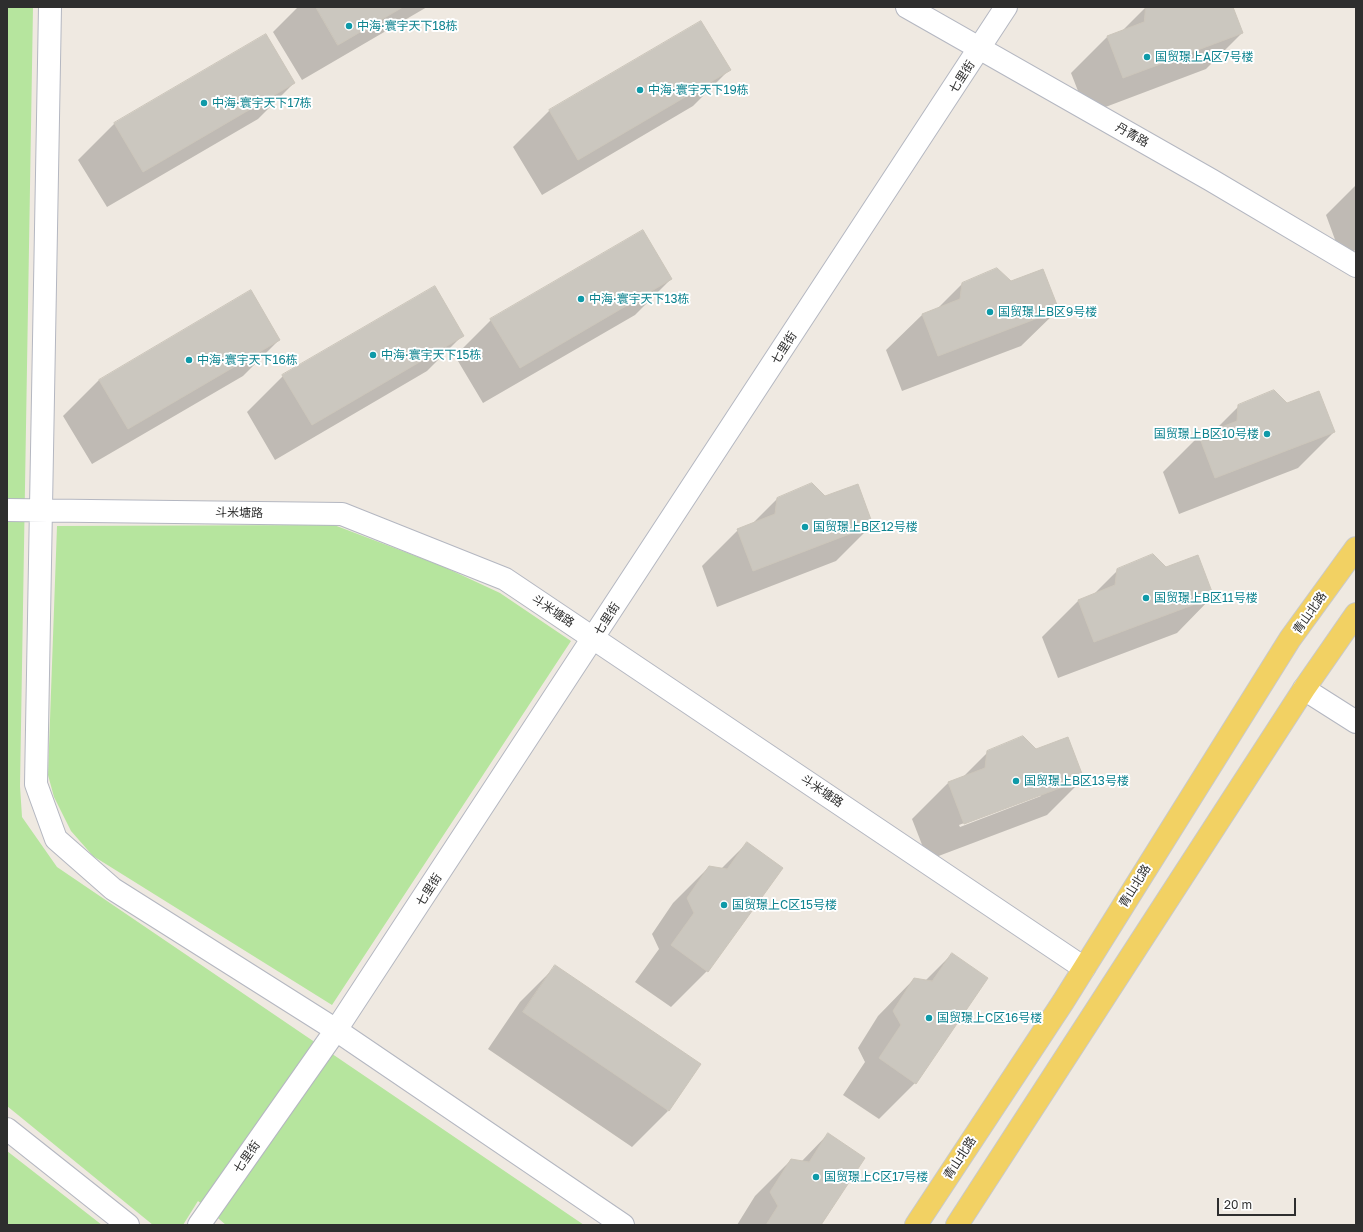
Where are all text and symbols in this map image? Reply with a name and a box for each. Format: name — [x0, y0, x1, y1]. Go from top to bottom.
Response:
place label: 中海·寰宇天下18栋 — [357, 19, 458, 33]
marker: 中海·寰宇天下18栋 — [344, 21, 354, 31]
place label: 国贸璟上A区7号楼 — [1155, 50, 1253, 64]
marker: 国贸璟上A区7号楼 — [1142, 52, 1152, 62]
street label: 七里街 — [946, 58, 978, 96]
place label: 中海·寰宇天下19栋 — [648, 83, 749, 97]
marker: 中海·寰宇天下19栋 — [635, 85, 645, 95]
place label: 中海·寰宇天下17栋 — [212, 96, 312, 110]
marker: 中海·寰宇天下17栋 — [199, 98, 209, 108]
street label: 丹青路 — [1113, 120, 1151, 150]
place label: 中海·寰宇天下13栋 — [589, 292, 689, 306]
marker: 中海·寰宇天下13栋 — [576, 294, 586, 304]
place label: 国贸璟上B区9号楼 — [998, 305, 1097, 319]
marker: 国贸璟上B区9号楼 — [985, 307, 995, 317]
street label: 七里街 — [768, 329, 800, 367]
place label: 中海·寰宇天下15栋 — [381, 348, 481, 362]
marker: 中海·寰宇天下15栋 — [368, 350, 378, 360]
place label: 中海·寰宇天下16栋 — [197, 353, 298, 367]
marker: 中海·寰宇天下16栋 — [184, 355, 194, 365]
place label: 国贸璟上B区10号楼 — [1154, 427, 1259, 441]
marker: 国贸璟上B区10号楼 — [1262, 429, 1272, 439]
street label: 斗米塘路 — [215, 505, 263, 521]
place label: 国贸璟上B区12号楼 — [813, 520, 918, 534]
marker: 国贸璟上B区12号楼 — [800, 522, 810, 532]
street label: 青山北路 — [1290, 589, 1330, 637]
place label: 国贸璟上B区11号楼 — [1154, 591, 1258, 605]
street label: 斗米塘路 — [529, 592, 577, 630]
marker: 国贸璟上B区11号楼 — [1141, 593, 1151, 603]
street label: 七里街 — [591, 600, 623, 638]
street label: 斗米塘路 — [798, 772, 846, 810]
place label: 国贸璟上B区13号楼 — [1024, 774, 1129, 788]
marker: 国贸璟上B区13号楼 — [1011, 776, 1021, 786]
street label: 青山北路 — [1116, 862, 1154, 910]
street label: 七里街 — [413, 871, 445, 909]
place label: 国贸璟上C区15号楼 — [732, 898, 837, 912]
marker: 国贸璟上C区15号楼 — [719, 900, 729, 910]
place label: 国贸璟上C区16号楼 — [937, 1011, 1042, 1025]
marker: 国贸璟上C区16号楼 — [924, 1013, 934, 1023]
street label: 青山北路 — [941, 1134, 979, 1182]
street label: 七里街 — [231, 1138, 263, 1176]
place label: 国贸璟上C区17号楼 — [824, 1170, 928, 1184]
marker: 国贸璟上C区17号楼 — [811, 1172, 821, 1182]
scale bar — [1219, 1190, 1298, 1216]
text: 20 m — [1224, 1197, 1252, 1212]

